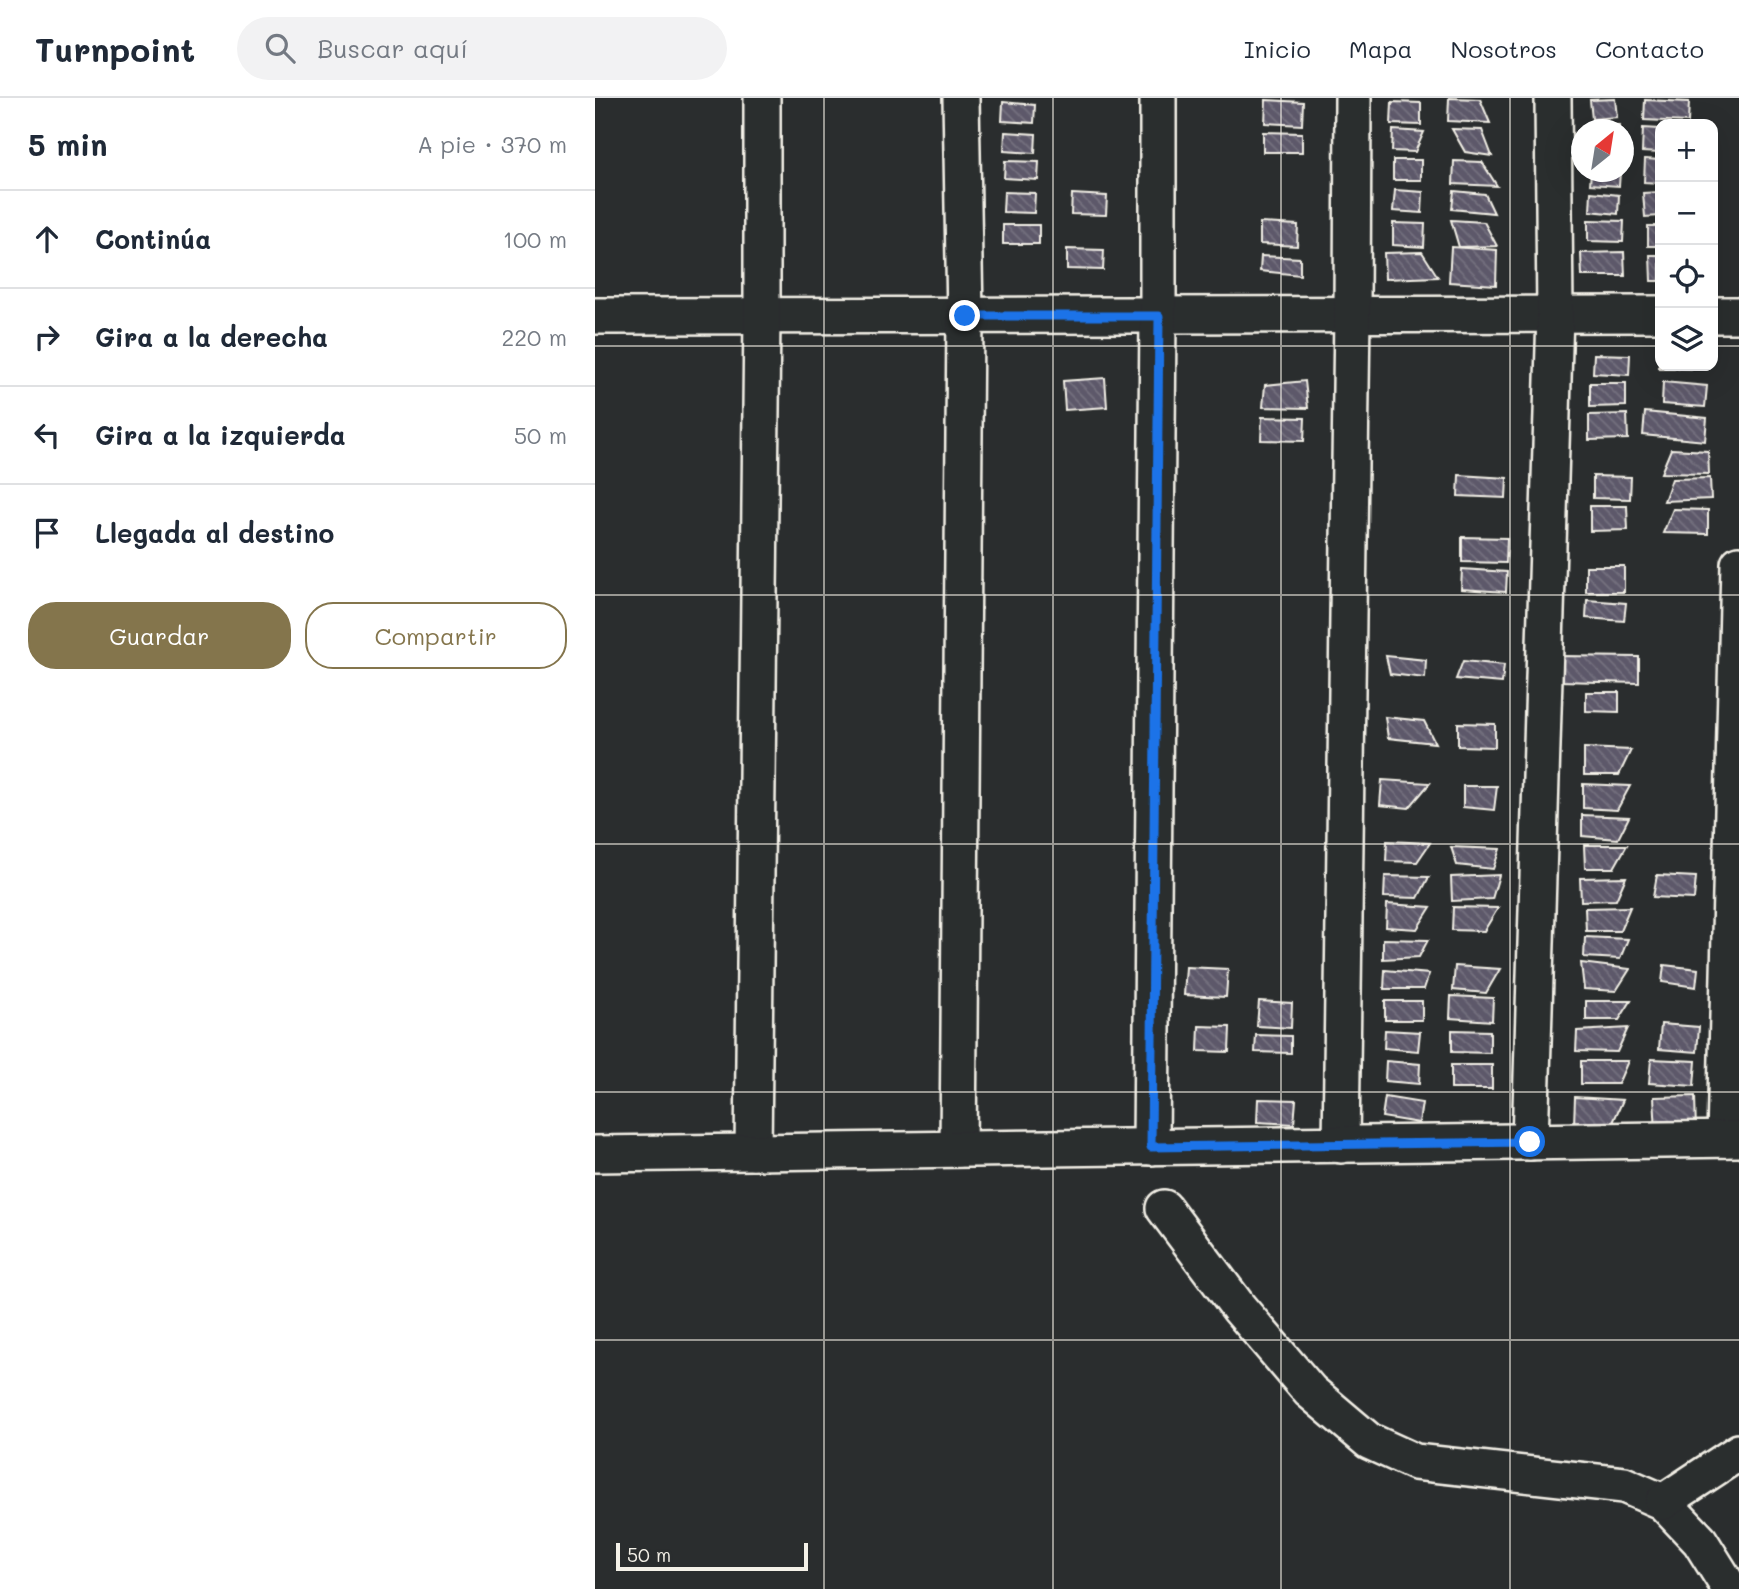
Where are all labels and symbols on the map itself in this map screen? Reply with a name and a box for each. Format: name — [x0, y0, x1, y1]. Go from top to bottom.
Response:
north arrow — [1571, 119, 1634, 182]
route end — [949, 300, 980, 331]
route start — [1514, 1126, 1545, 1157]
scale bar — [616, 1540, 809, 1572]

